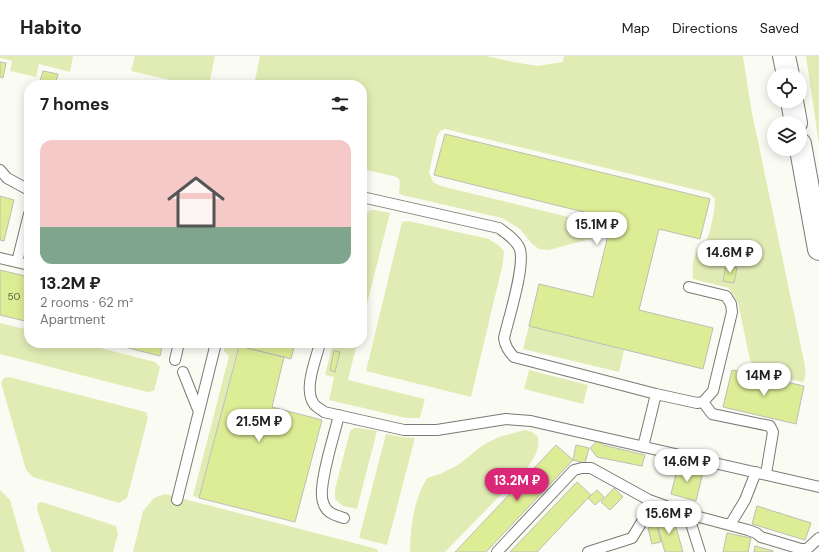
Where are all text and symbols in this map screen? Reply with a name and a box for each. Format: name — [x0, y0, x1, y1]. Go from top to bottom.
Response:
text: Habito — [20, 15, 82, 40]
text: Map — [622, 19, 650, 37]
text: Directions — [672, 19, 738, 37]
text: Saved — [760, 19, 799, 37]
map controls — [767, 68, 807, 156]
button: locate — [767, 68, 807, 108]
text: 7 homes — [40, 93, 109, 115]
icon: filters — [329, 93, 351, 115]
button: layers — [767, 116, 807, 156]
icon: home — [160, 166, 232, 238]
pin: 15.1M ₽ — [560, 212, 634, 246]
text: 15.1M ₽ — [575, 216, 619, 233]
pin: 14.6M ₽ — [693, 240, 767, 274]
text: 14.6M ₽ — [706, 244, 754, 261]
text: 13.2M ₽ — [40, 272, 101, 294]
house number: 50 — [8, 290, 21, 303]
text: 2 rooms · 62 m² — [40, 294, 133, 311]
text: Apartment — [40, 311, 105, 328]
pin: 14M ₽ — [736, 363, 792, 397]
text: 14M ₽ — [746, 367, 782, 384]
pin: 21.5M ₽ — [222, 409, 296, 443]
text: 21.5M ₽ — [236, 413, 282, 430]
pin: 14.6M ₽ — [650, 449, 724, 483]
text: 14.6M ₽ — [663, 453, 711, 470]
pin: 13.2M ₽ — [480, 468, 554, 502]
text: 13.2M ₽ — [494, 472, 540, 489]
pin: 15.6M ₽ — [632, 501, 706, 535]
text: 15.6M ₽ — [645, 505, 693, 522]

